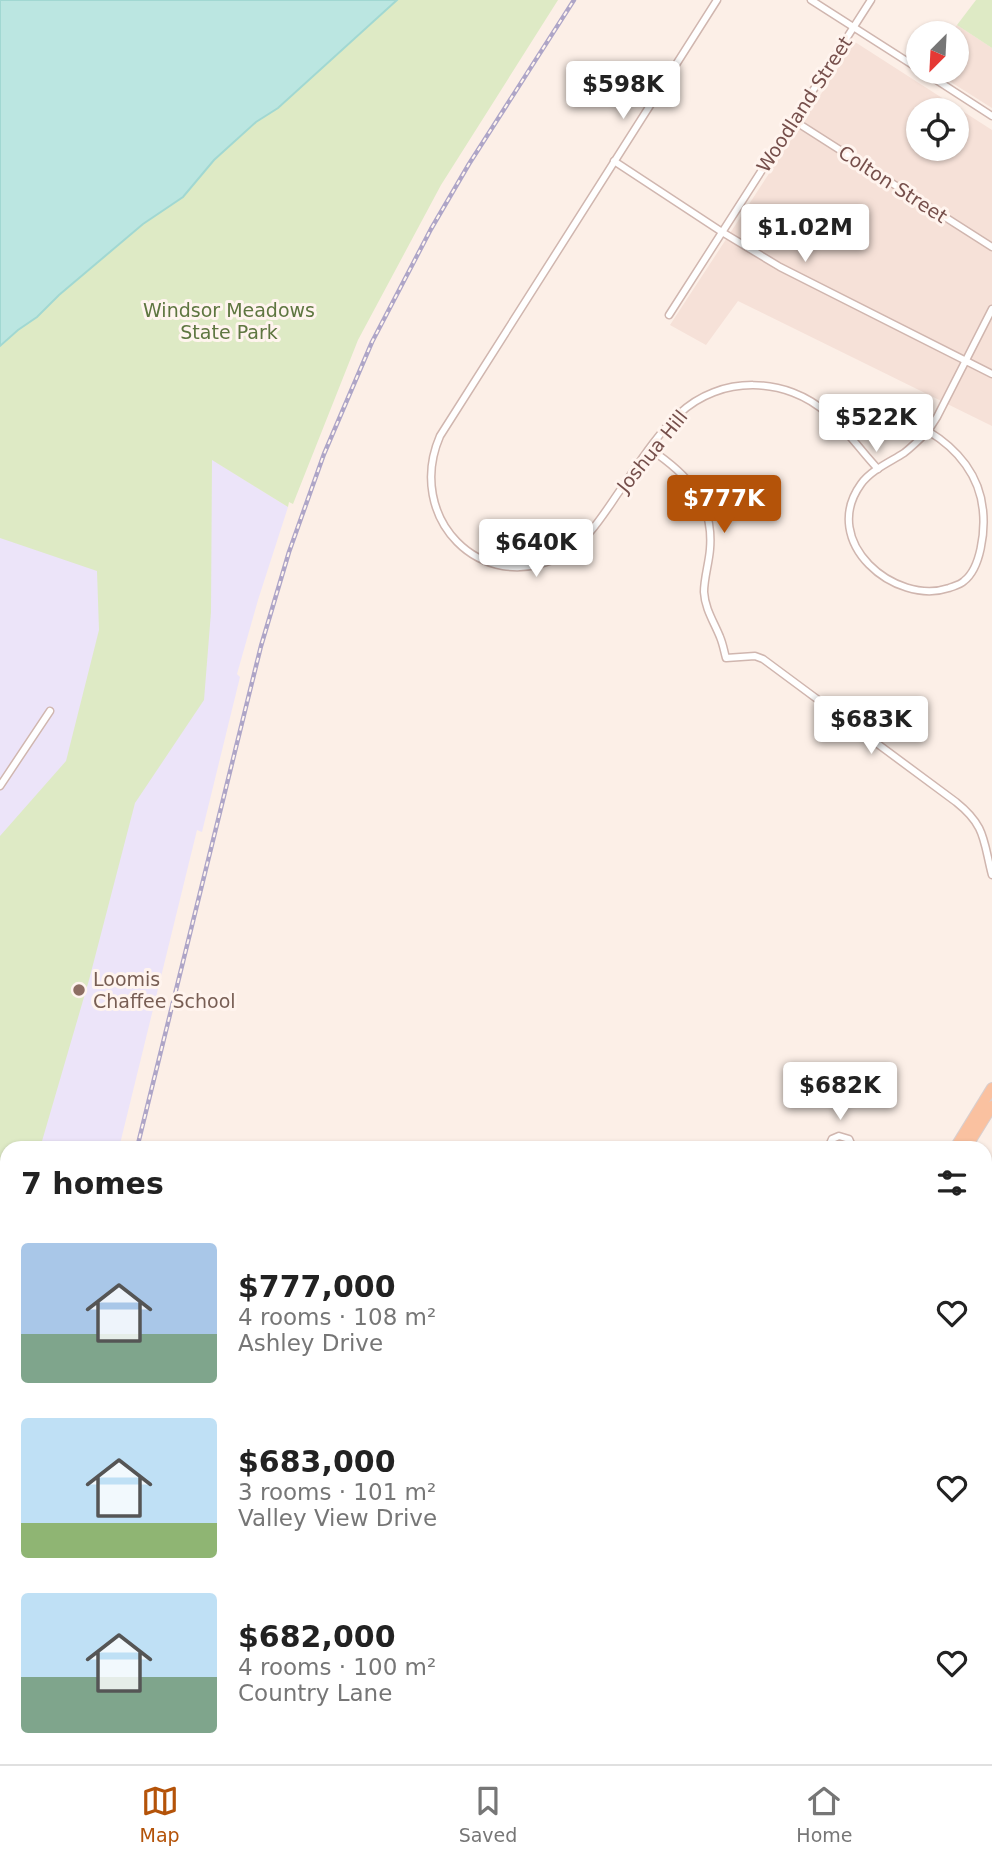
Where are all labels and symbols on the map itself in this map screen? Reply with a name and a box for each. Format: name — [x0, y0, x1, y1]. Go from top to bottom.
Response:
north arrow — [906, 21, 970, 84]
street label: Woodland Street — [752, 32, 856, 176]
pin: $598K — [574, 61, 672, 121]
street label: Colton Street — [835, 141, 951, 227]
pin: $1.02M — [748, 204, 862, 264]
park label: Windsor Meadows State Park — [143, 299, 315, 343]
pin: $522K — [827, 394, 925, 454]
street label: Joshua Hill — [612, 406, 692, 497]
pin: $777K — [675, 476, 773, 535]
pin: $640K — [487, 520, 585, 579]
pin: $683K — [822, 696, 920, 756]
place label: Loomis Chaffee School — [93, 968, 236, 1012]
marker: Loomis Chaffee School — [71, 982, 87, 998]
pin: $682K — [791, 1062, 889, 1122]

